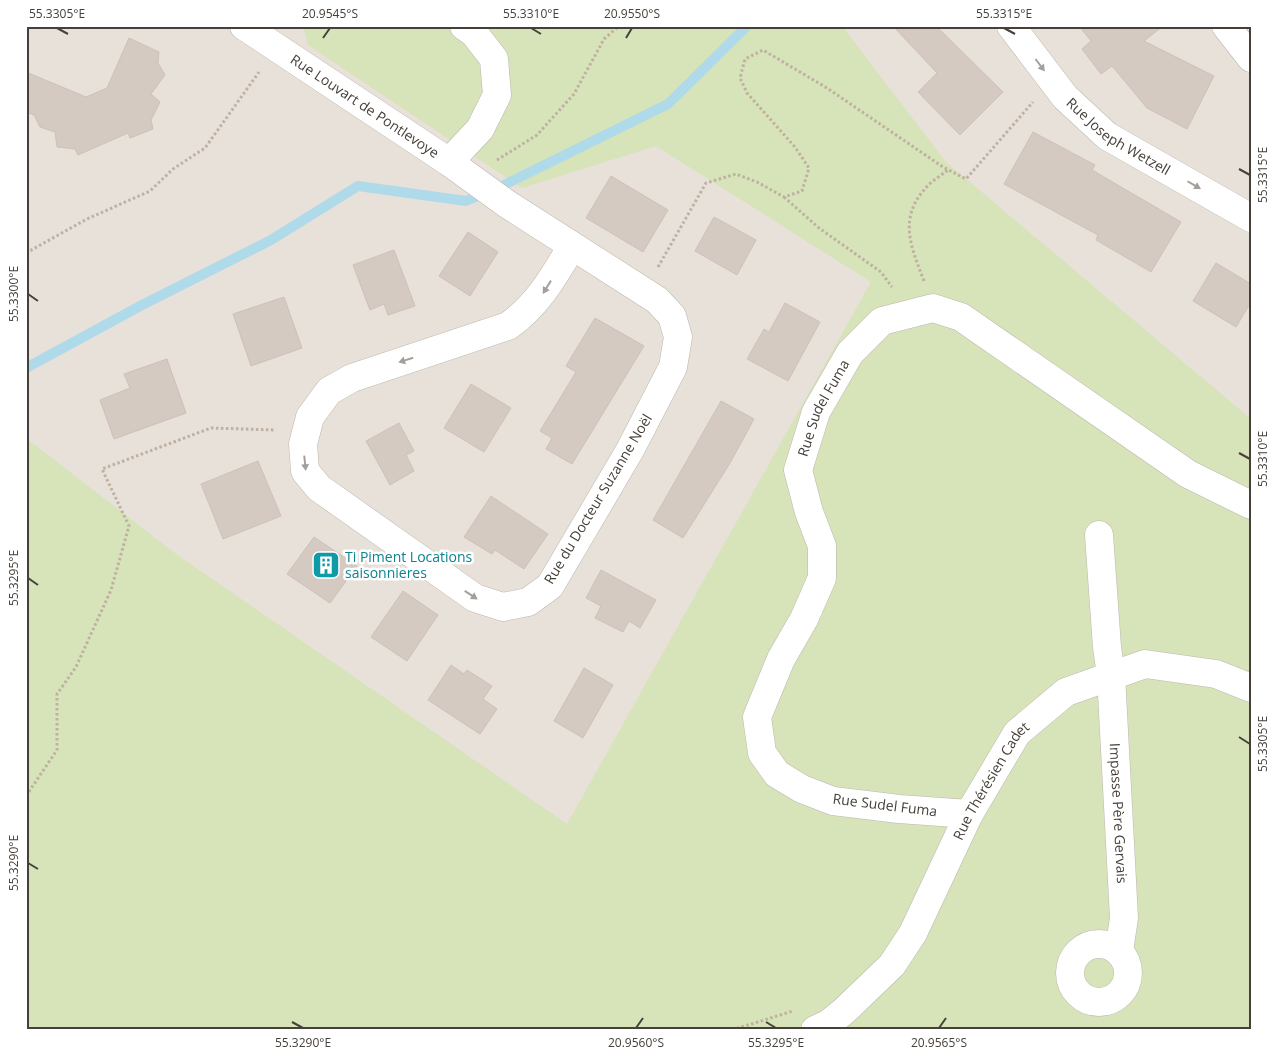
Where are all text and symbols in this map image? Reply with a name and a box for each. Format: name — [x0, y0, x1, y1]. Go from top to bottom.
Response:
text: 55.3305°E — [29, 5, 85, 22]
text: 20.9545°S — [302, 5, 358, 22]
text: 55.3310°E — [503, 5, 559, 22]
text: 20.9550°S — [604, 5, 660, 22]
text: 55.3315°E — [976, 5, 1032, 22]
street label: Rue Louvart de Pontlevoye — [287, 50, 443, 162]
one-way arrow — [1035, 58, 1046, 71]
street label: Rue Joseph Wetzell — [1063, 93, 1174, 179]
text: 55.3315°E — [1254, 147, 1271, 203]
one-way arrow — [1188, 181, 1201, 190]
text: 55.3300°E — [5, 266, 22, 322]
one-way arrow — [542, 281, 551, 294]
one-way arrow — [398, 356, 413, 364]
street label: Rue Sudel Fuma — [793, 356, 853, 459]
street label: Rue du Docteur Suzanne Noël — [539, 410, 656, 587]
text: 55.3310°E — [1254, 431, 1271, 487]
one-way arrow — [301, 455, 309, 471]
place label: Ti Piment Locations saisonnieres — [345, 547, 473, 582]
text: 55.3295°E — [5, 550, 22, 606]
building icon: Ti Piment Locations saisonnieres — [311, 550, 341, 580]
one-way arrow — [464, 590, 477, 599]
text: 55.3305°E — [1254, 716, 1271, 772]
street label: Rue Thérésien Cadet — [948, 717, 1033, 843]
street label: Impasse Père Gervais — [1106, 743, 1132, 884]
street label: Rue Sudel Fuma — [832, 789, 938, 820]
text: 55.3290°E — [5, 835, 22, 891]
text: 55.3290°E — [275, 1034, 331, 1051]
text: 20.9560°S — [608, 1034, 664, 1051]
text: 55.3295°E — [748, 1034, 804, 1051]
text: 20.9565°S — [911, 1034, 967, 1051]

